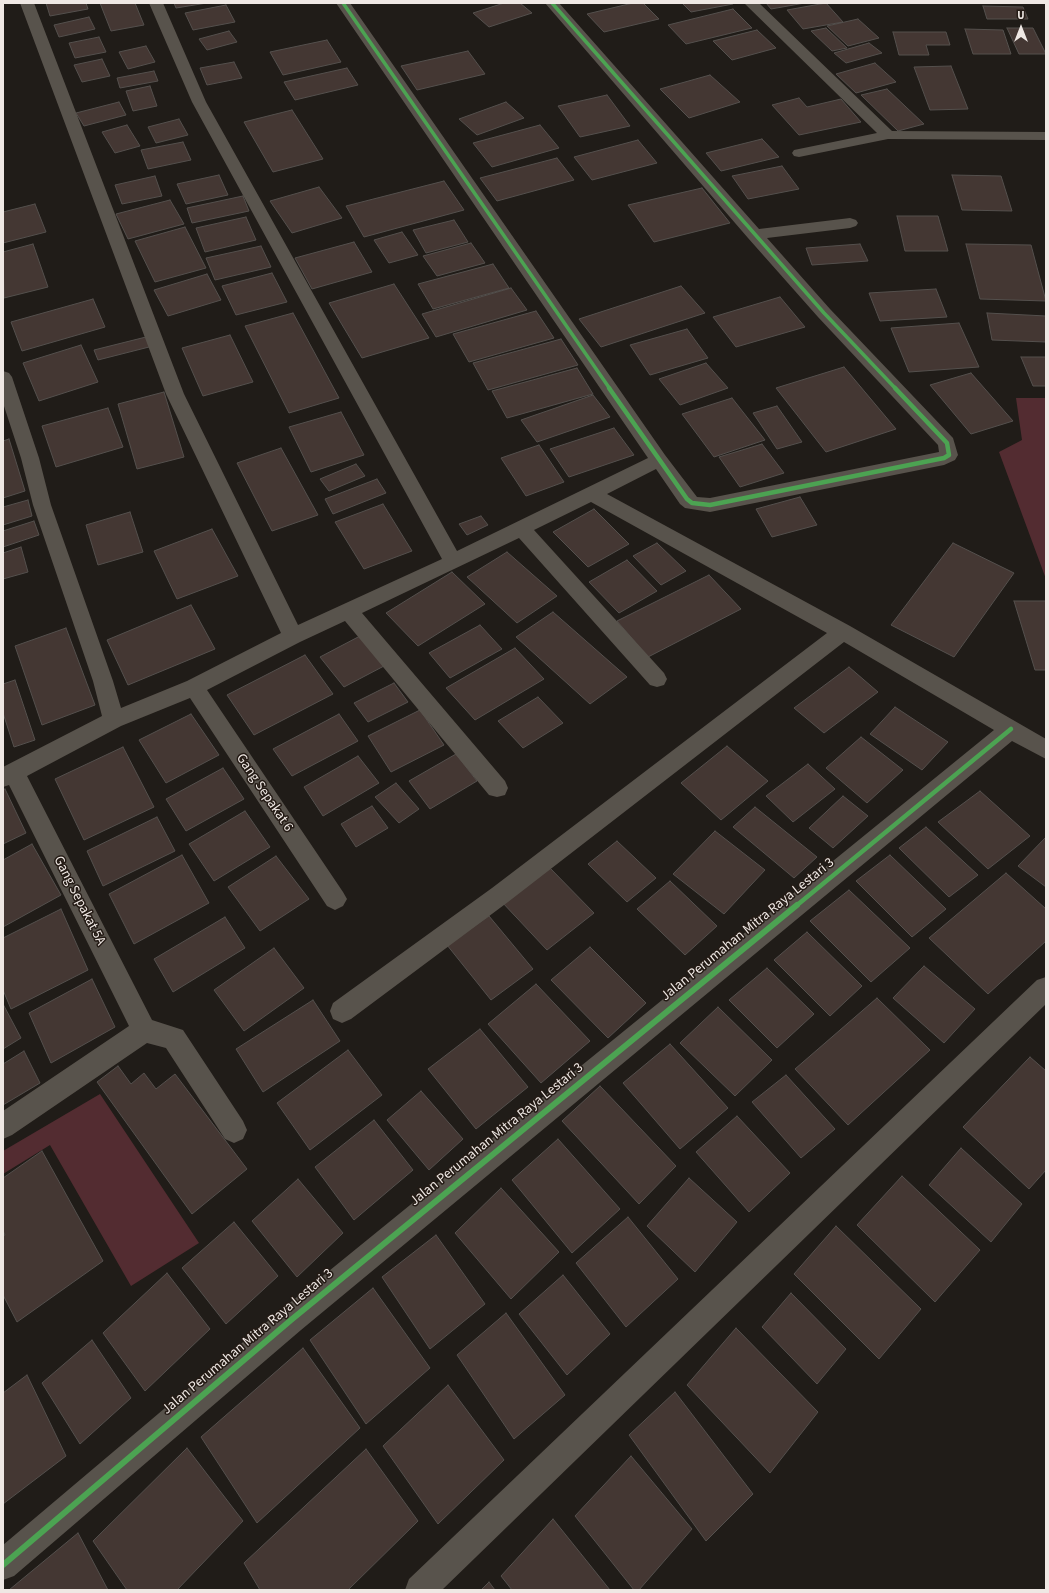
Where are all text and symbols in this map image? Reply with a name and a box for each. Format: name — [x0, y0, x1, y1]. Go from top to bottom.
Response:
north arrow — [1001, 8, 1041, 48]
text: U — [1017, 8, 1025, 23]
street label: Gang Sepakat 6 — [232, 751, 296, 835]
street label: Gang Sepakat 5A — [49, 854, 109, 948]
street label: Jalan Perumahan Mitra Raya Lestari 3 — [658, 855, 838, 1005]
street label: Jalan Perumahan Mitra Raya Lestari 3 — [407, 1060, 587, 1210]
street label: Jalan Perumahan Mitra Raya Lestari 3 — [159, 1265, 337, 1419]

